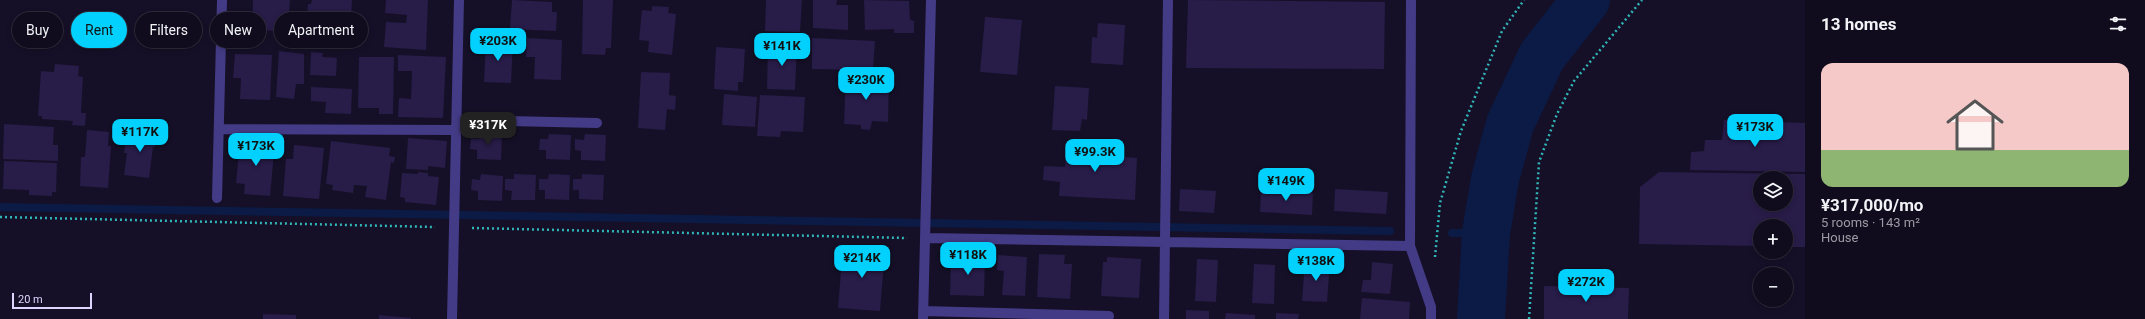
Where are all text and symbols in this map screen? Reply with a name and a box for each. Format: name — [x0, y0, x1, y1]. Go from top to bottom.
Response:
chip: Buy — [12, 12, 63, 48]
chip: Rent — [71, 12, 127, 48]
chip: Filters — [135, 12, 202, 48]
chip: New — [210, 12, 266, 48]
chip: Apartment — [274, 12, 368, 48]
icon: filters — [2107, 13, 2129, 35]
text: 13 homes — [1821, 14, 1897, 34]
pin: ¥203K — [470, 28, 526, 62]
text: ¥203K — [479, 33, 517, 48]
pin: ¥141K — [754, 33, 810, 67]
text: ¥141K — [763, 38, 801, 53]
pin: ¥230K — [838, 67, 894, 101]
text: ¥230K — [847, 72, 885, 87]
icon: home — [1939, 89, 2011, 161]
pin: ¥317K — [460, 112, 516, 146]
pin: ¥173K — [1727, 114, 1783, 148]
text: ¥317K — [469, 117, 507, 132]
pin: ¥117K — [112, 119, 168, 153]
text: ¥173K — [1736, 119, 1774, 134]
text: ¥117K — [121, 124, 159, 139]
pin: ¥173K — [228, 133, 284, 167]
text: ¥173K — [237, 138, 275, 153]
pin: ¥99.3K — [1062, 139, 1128, 173]
text: ¥99.3K — [1074, 144, 1116, 159]
pin: ¥149K — [1258, 168, 1314, 202]
map controls — [1753, 171, 1793, 307]
button: layers — [1753, 171, 1793, 211]
text: ¥149K — [1267, 173, 1305, 188]
text: ¥317,000/mo — [1821, 195, 1923, 215]
text: 5 rooms · 143 m² — [1821, 215, 1920, 230]
button: + — [1753, 219, 1793, 259]
text: House — [1821, 230, 1858, 245]
pin: ¥118K — [940, 242, 996, 276]
pin: ¥214K — [834, 245, 890, 279]
text: ¥118K — [949, 247, 987, 262]
pin: ¥138K — [1288, 248, 1344, 282]
text: ¥214K — [843, 250, 881, 265]
text: ¥138K — [1297, 253, 1335, 268]
button: − — [1753, 267, 1793, 307]
pin: ¥272K — [1558, 269, 1614, 303]
text: ¥272K — [1567, 274, 1605, 289]
scale bar — [12, 291, 92, 310]
text: 20 m — [18, 293, 43, 306]

